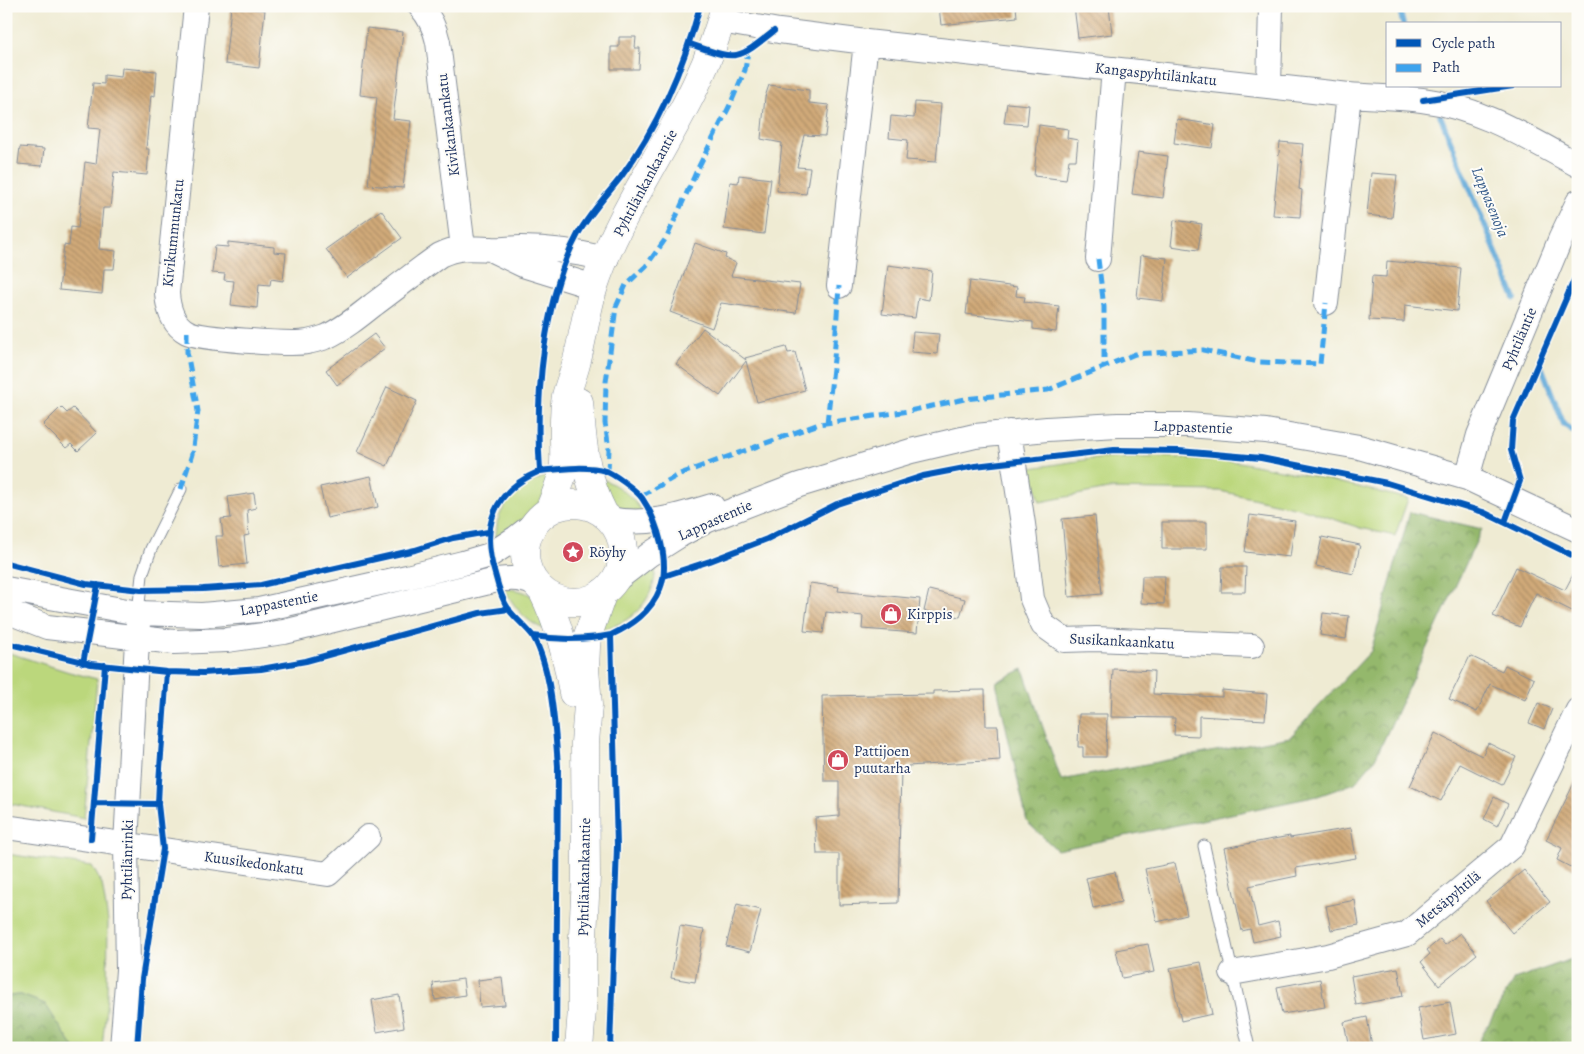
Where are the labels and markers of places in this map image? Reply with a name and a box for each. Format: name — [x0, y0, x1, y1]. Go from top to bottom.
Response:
place icon: Röyhy — [561, 540, 585, 564]
place label: Röyhy — [589, 542, 626, 562]
shop icon: Kirppis — [879, 602, 903, 626]
place label: Kirppis — [907, 604, 953, 624]
place label: Pattijoen puutarha — [854, 741, 911, 778]
shop icon: Pattijoen puutarha — [826, 748, 850, 772]

